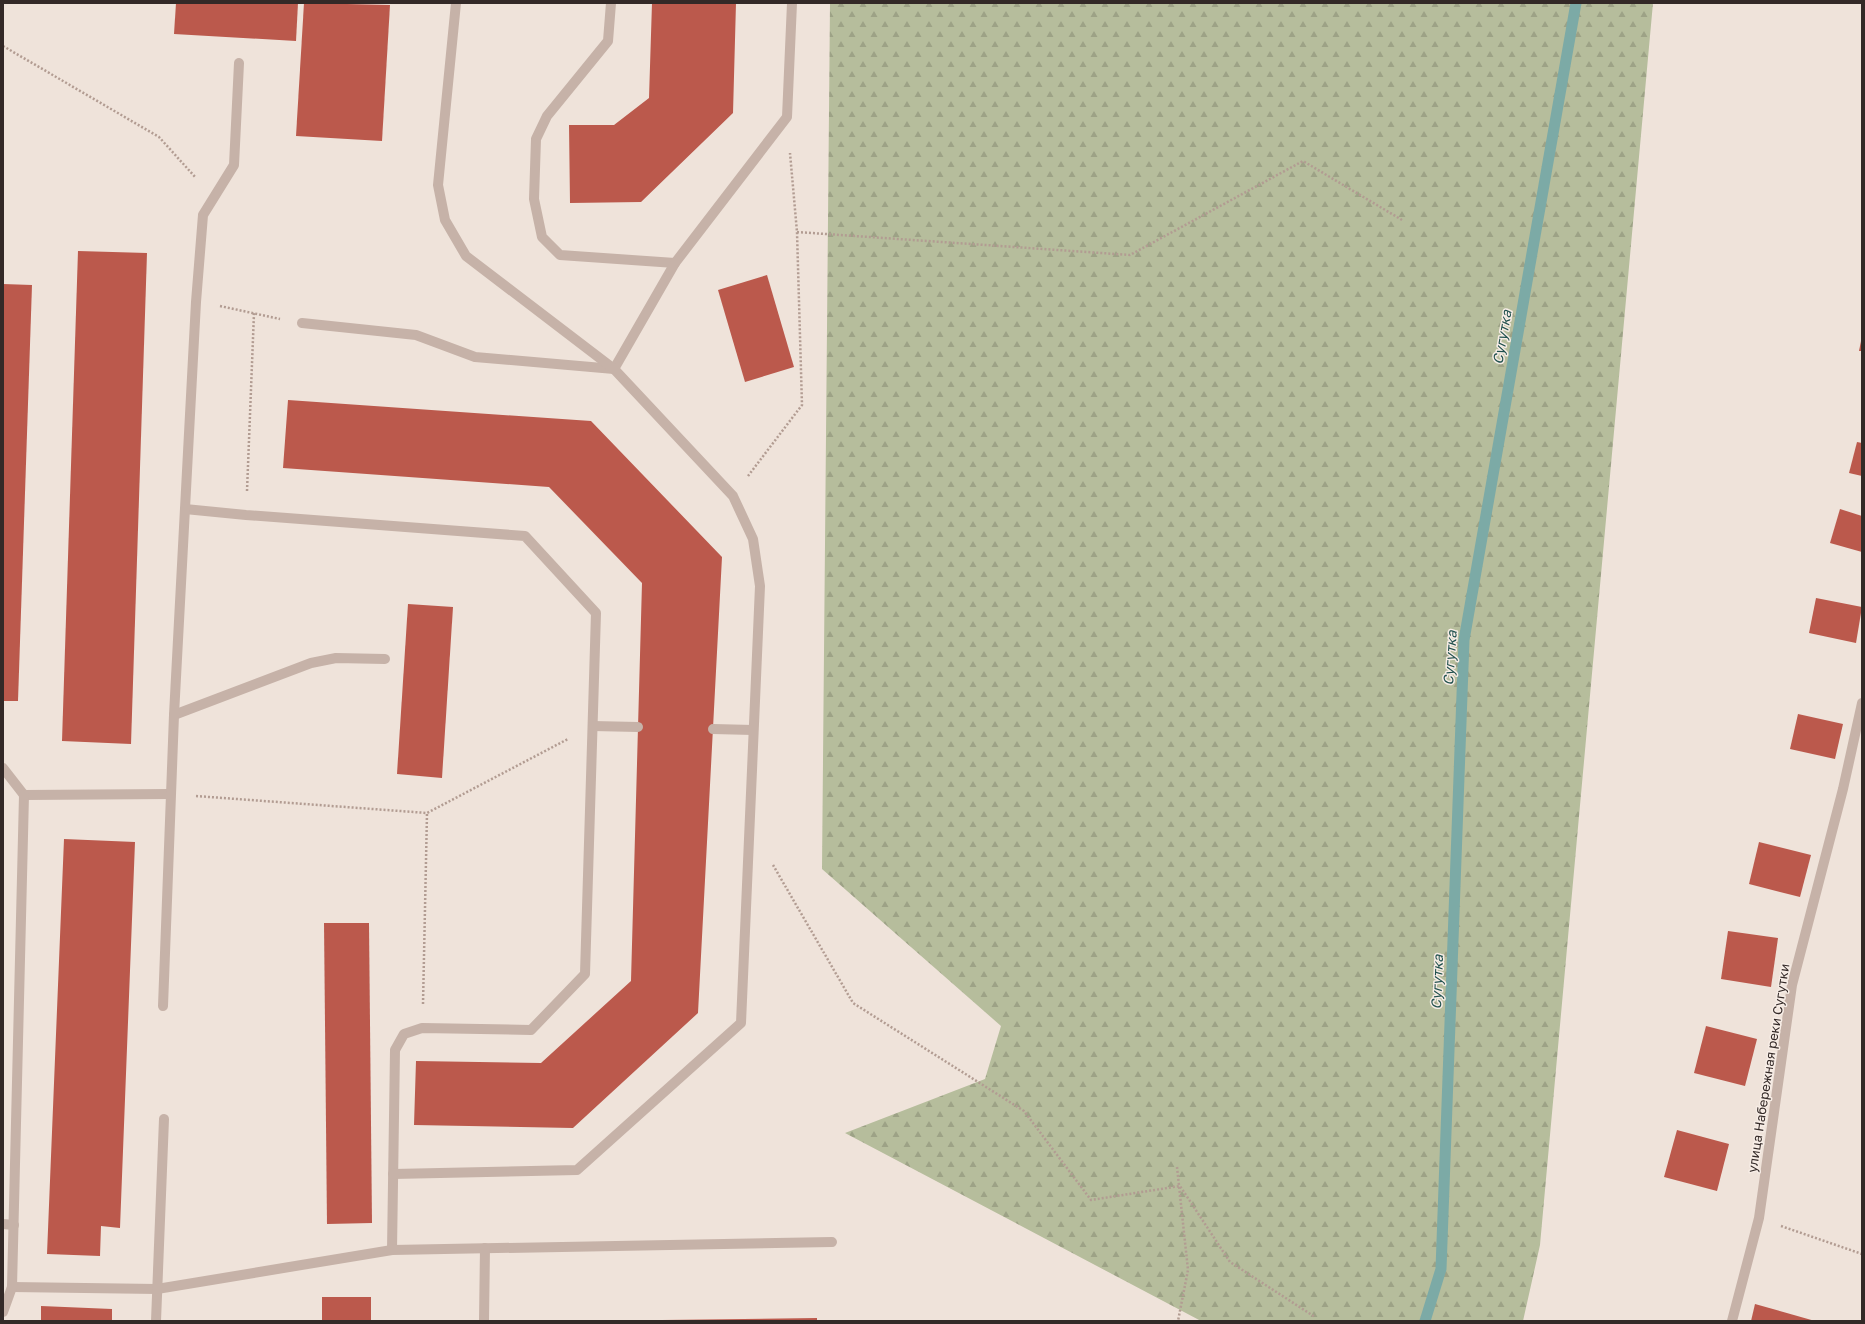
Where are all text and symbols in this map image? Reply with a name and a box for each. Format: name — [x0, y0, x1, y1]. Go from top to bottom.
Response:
water label: Сугутка — [1488, 307, 1515, 365]
water label: Сугутка — [1439, 629, 1460, 686]
water label: Сугутка — [1427, 953, 1446, 1010]
street label: улица Набережная реки Сугутки — [1744, 962, 1792, 1174]

